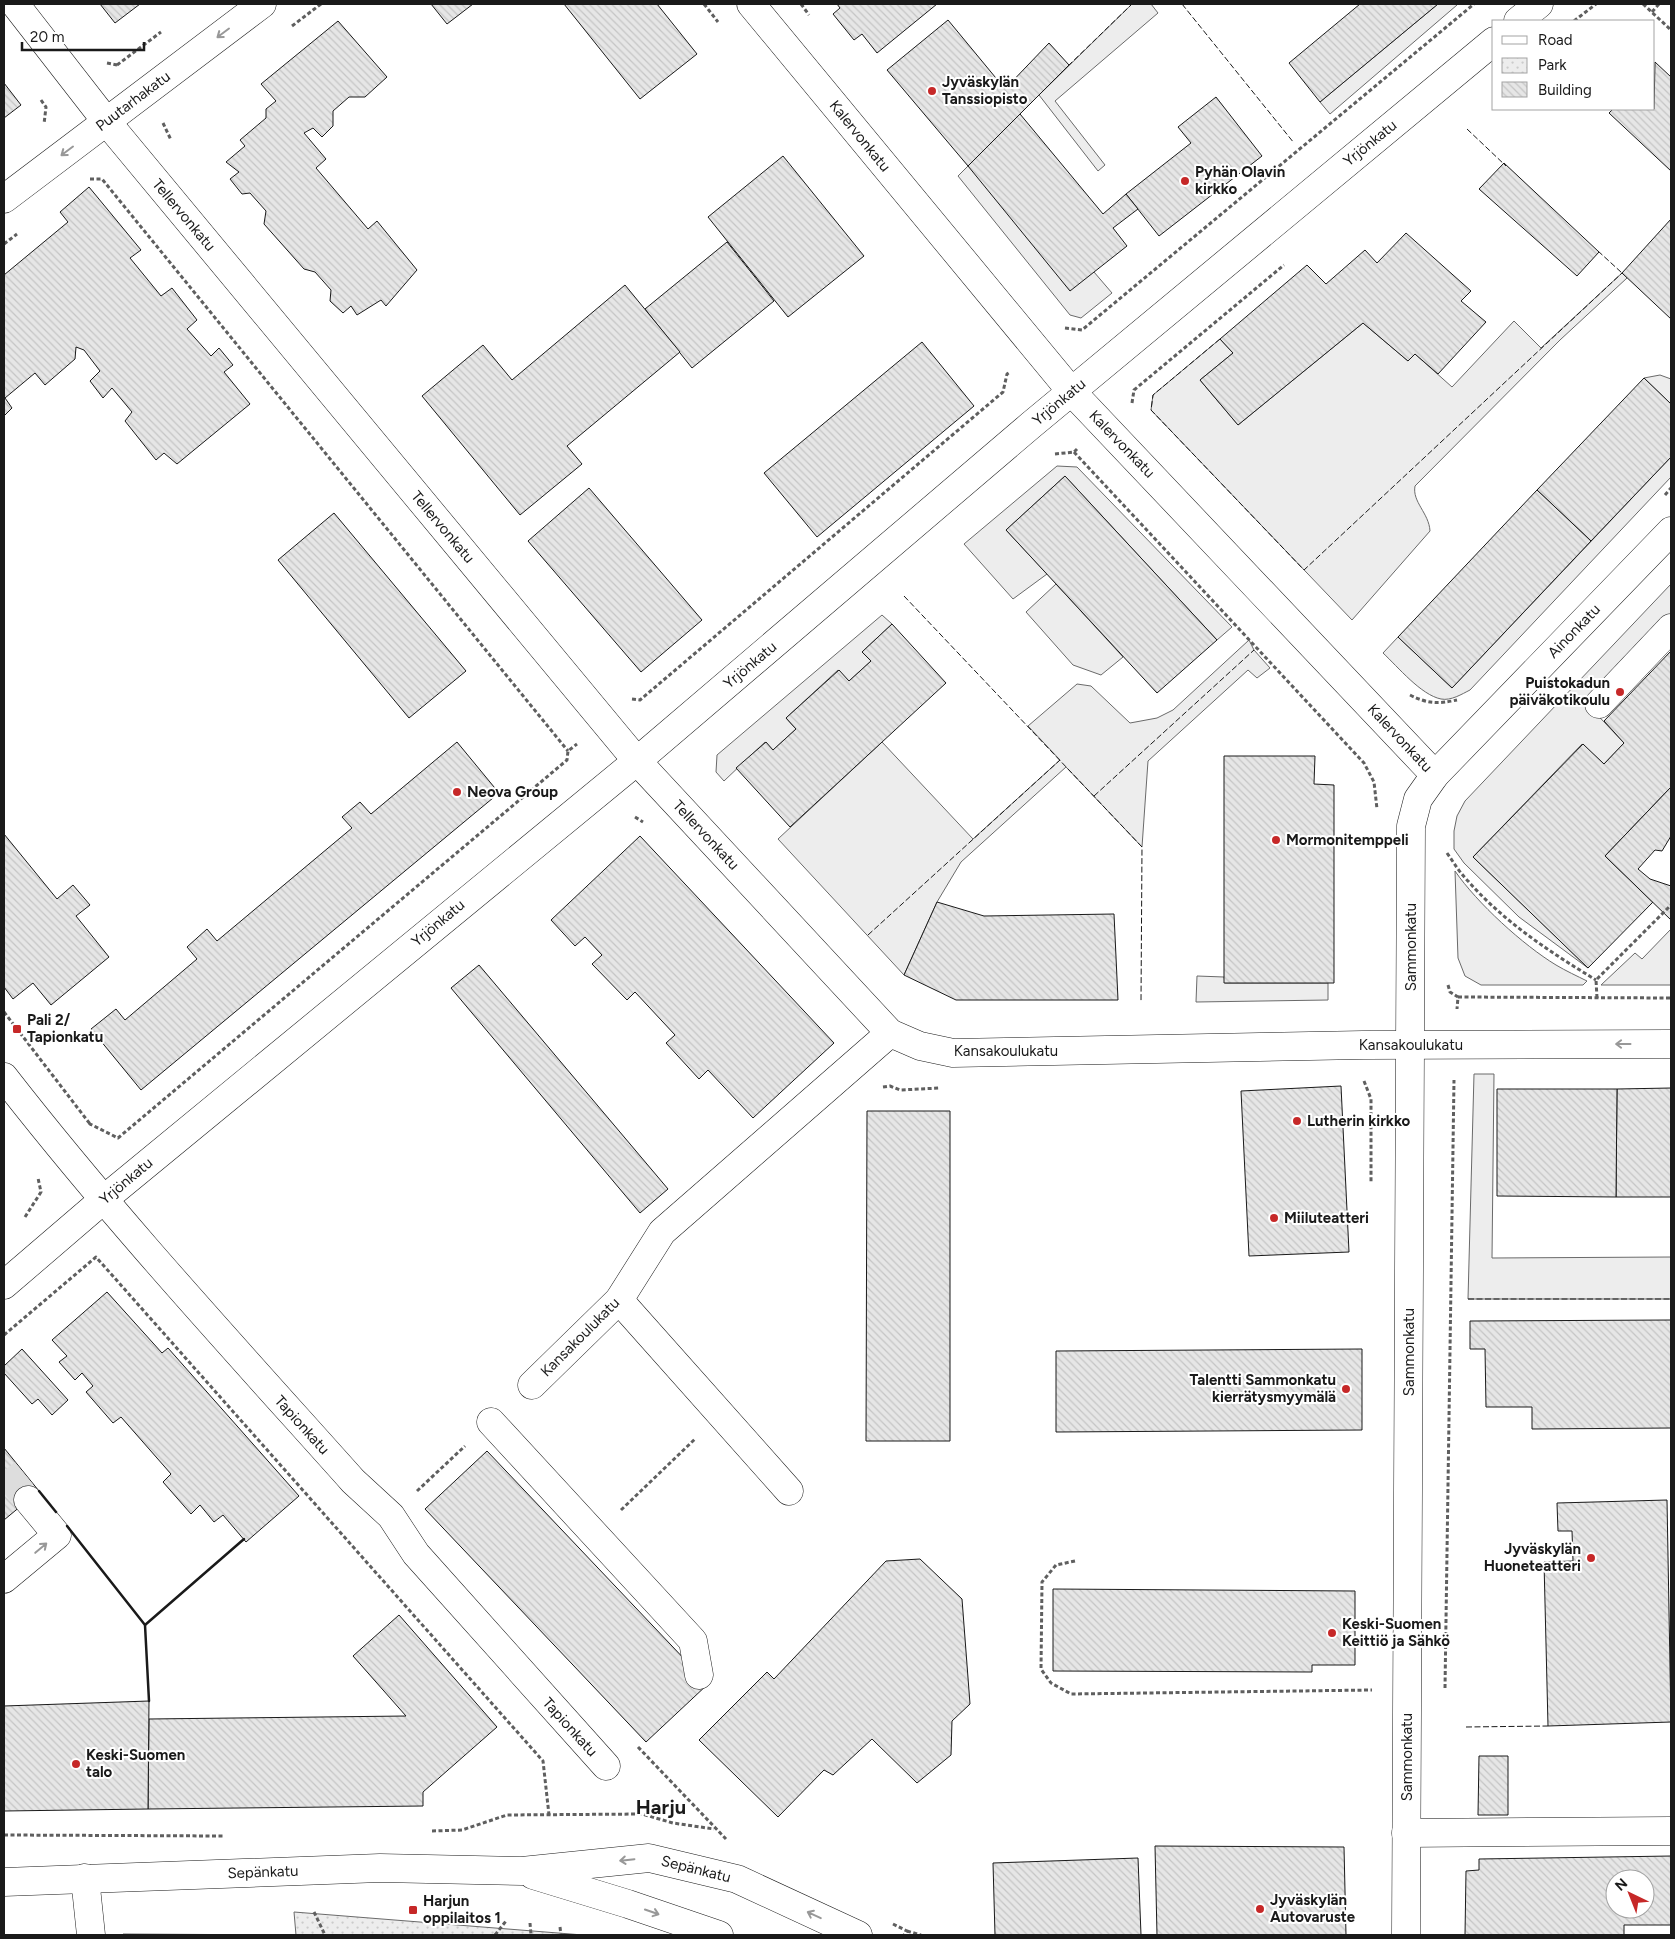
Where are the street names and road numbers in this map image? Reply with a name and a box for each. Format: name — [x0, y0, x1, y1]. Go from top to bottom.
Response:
street label: Puutarhakatu — [92, 67, 174, 135]
street label: Kalervonkatu — [826, 97, 894, 175]
street label: Yrjönkatu — [1340, 116, 1400, 170]
street label: Tellervonkatu — [149, 175, 219, 255]
street label: Yrjönkatu — [1029, 375, 1089, 429]
street label: Kalervonkatu — [1085, 407, 1159, 481]
street label: Tellervonkatu — [408, 487, 478, 567]
street label: Ainonkatu — [1544, 600, 1604, 662]
street label: Yrjönkatu — [720, 638, 780, 692]
street label: Kalervonkatu — [1364, 700, 1436, 776]
street label: Tellervonkatu — [669, 796, 743, 874]
street label: Yrjönkatu — [408, 896, 468, 950]
street label: Sammonkatu — [1402, 903, 1420, 991]
street label: Kansakoulukatu — [1359, 1036, 1463, 1054]
street label: Kansakoulukatu — [954, 1042, 1058, 1060]
street label: Yrjönkatu — [96, 1154, 156, 1208]
street label: Kansakoulukatu — [537, 1294, 623, 1380]
street label: Sammonkatu — [1400, 1308, 1418, 1396]
street label: Tapionkatu — [271, 1392, 333, 1458]
street label: Tapionkatu — [539, 1694, 601, 1760]
street label: Sammonkatu — [1398, 1713, 1416, 1801]
street label: Sepänkatu — [659, 1852, 733, 1886]
street label: Sepänkatu — [227, 1862, 299, 1882]

